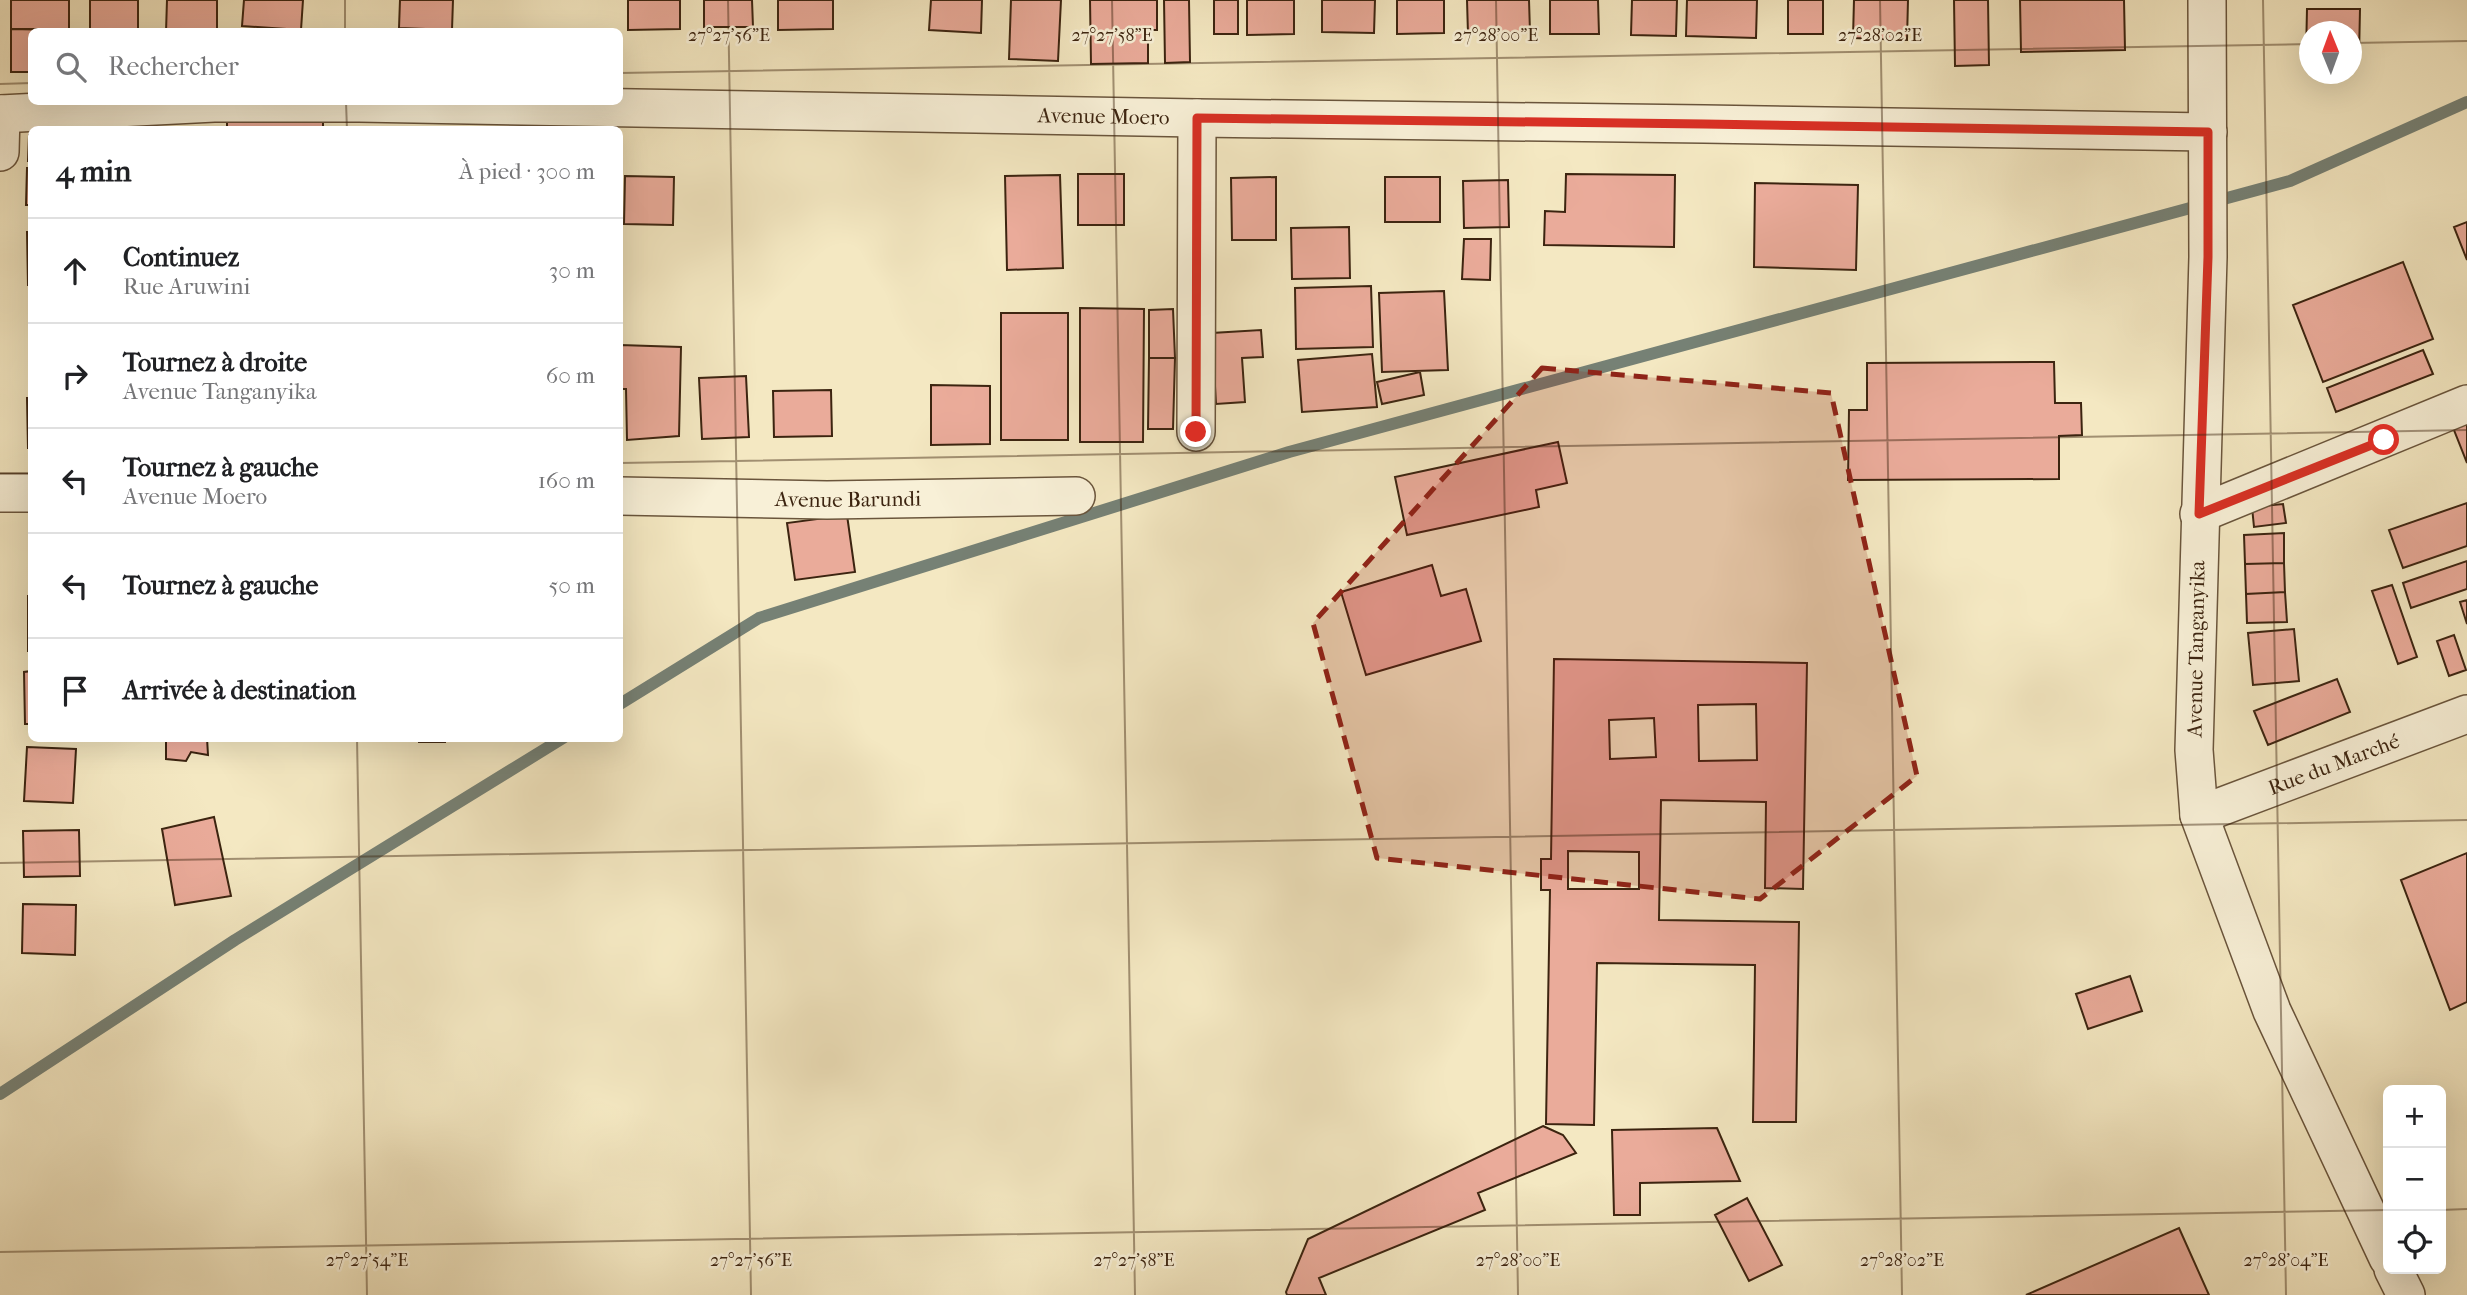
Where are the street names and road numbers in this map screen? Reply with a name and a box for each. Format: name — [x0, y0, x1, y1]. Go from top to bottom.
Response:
street label: Avenue Moero — [1036, 103, 1170, 130]
street label: Avenue Barundi — [774, 486, 921, 512]
street label: Avenue Tanganyika — [2182, 560, 2210, 739]
street label: Rue du Marché — [2265, 729, 2403, 800]

